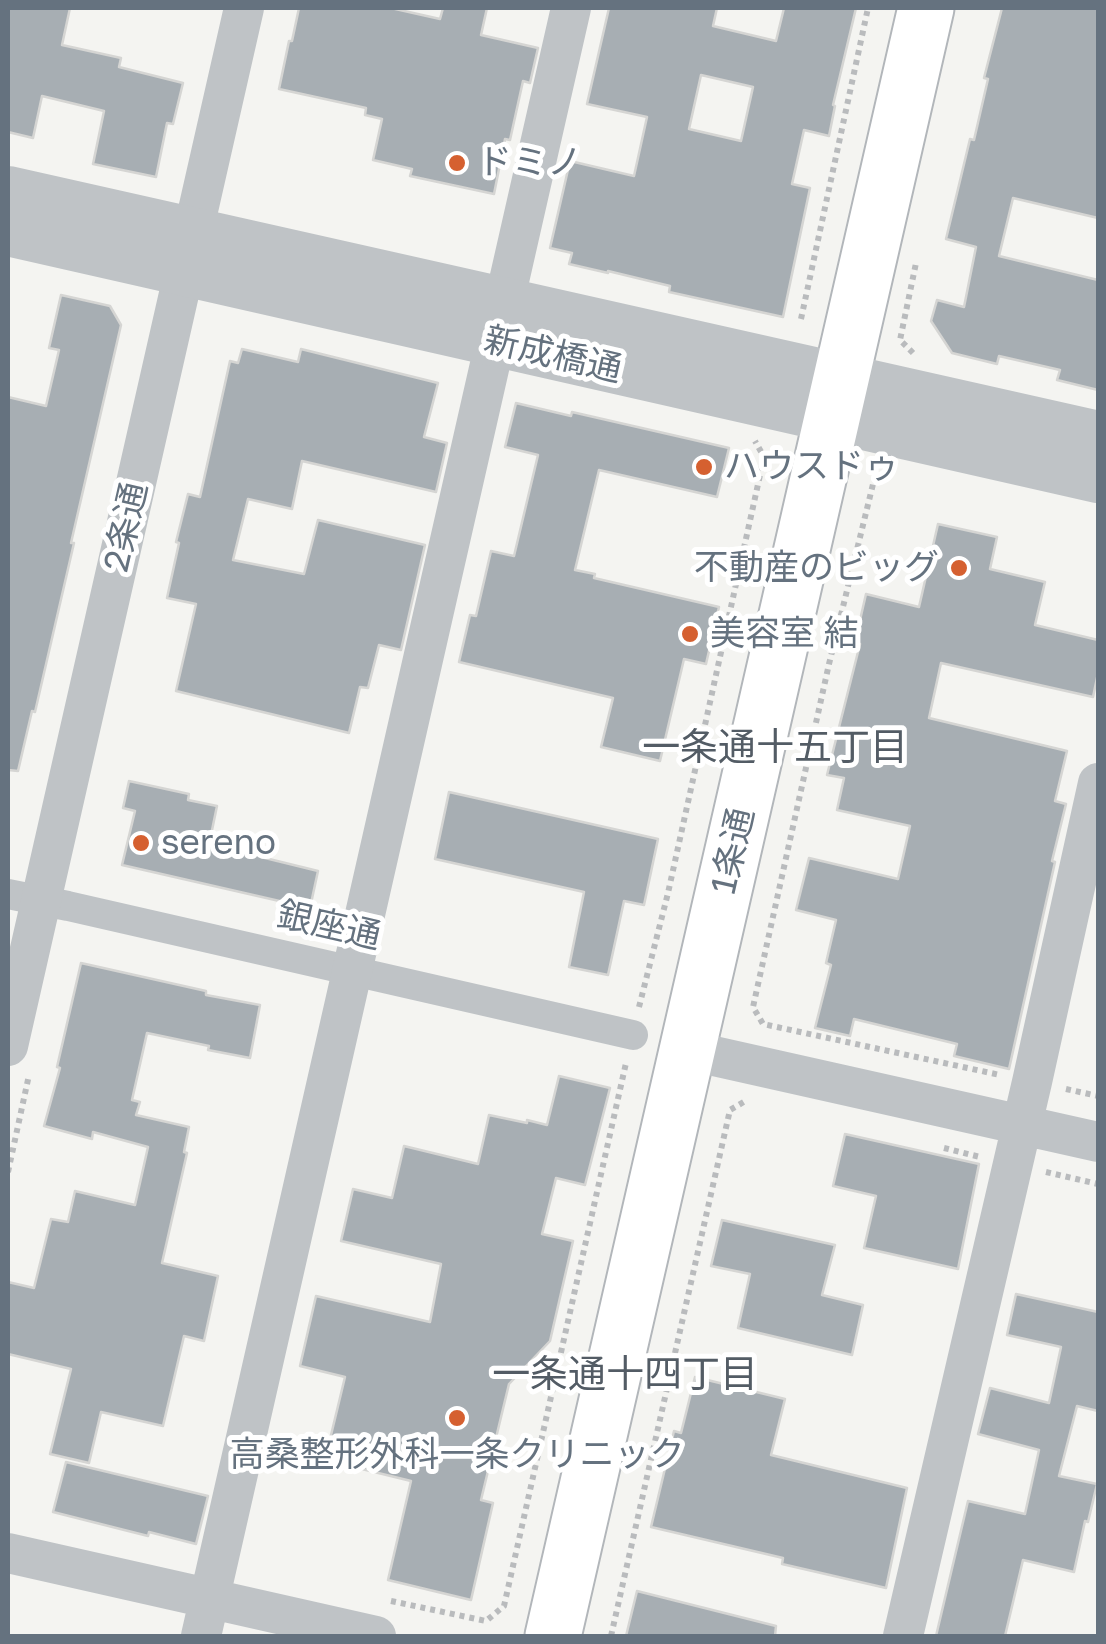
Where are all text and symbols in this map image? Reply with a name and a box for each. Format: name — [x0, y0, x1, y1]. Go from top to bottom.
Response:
place label: ドミノ — [477, 142, 582, 184]
marker: ドミノ — [446, 152, 468, 174]
street label: 新成橋通 — [480, 319, 626, 391]
place label: ハウスドゥ — [724, 446, 899, 488]
marker: ハウスドゥ — [693, 456, 715, 478]
street label: 2条通 — [95, 478, 157, 576]
place label: 不動産のビッグ — [694, 547, 939, 589]
marker: 不動産のビッグ — [948, 557, 970, 579]
place label: 美容室 結 — [710, 613, 859, 655]
marker: 美容室 結 — [679, 623, 701, 645]
district label: 一条通十五丁目 — [642, 725, 908, 771]
street label: 1条通 — [703, 804, 763, 898]
place label: sereno — [161, 822, 276, 864]
marker: sereno — [130, 832, 152, 854]
street label: 銀座通 — [273, 894, 385, 958]
district label: 一条通十四丁目 — [492, 1352, 758, 1398]
marker: 高桑整形外科一条クリニック — [446, 1407, 468, 1429]
place label: 高桑整形外科一条クリニック — [230, 1434, 684, 1476]

